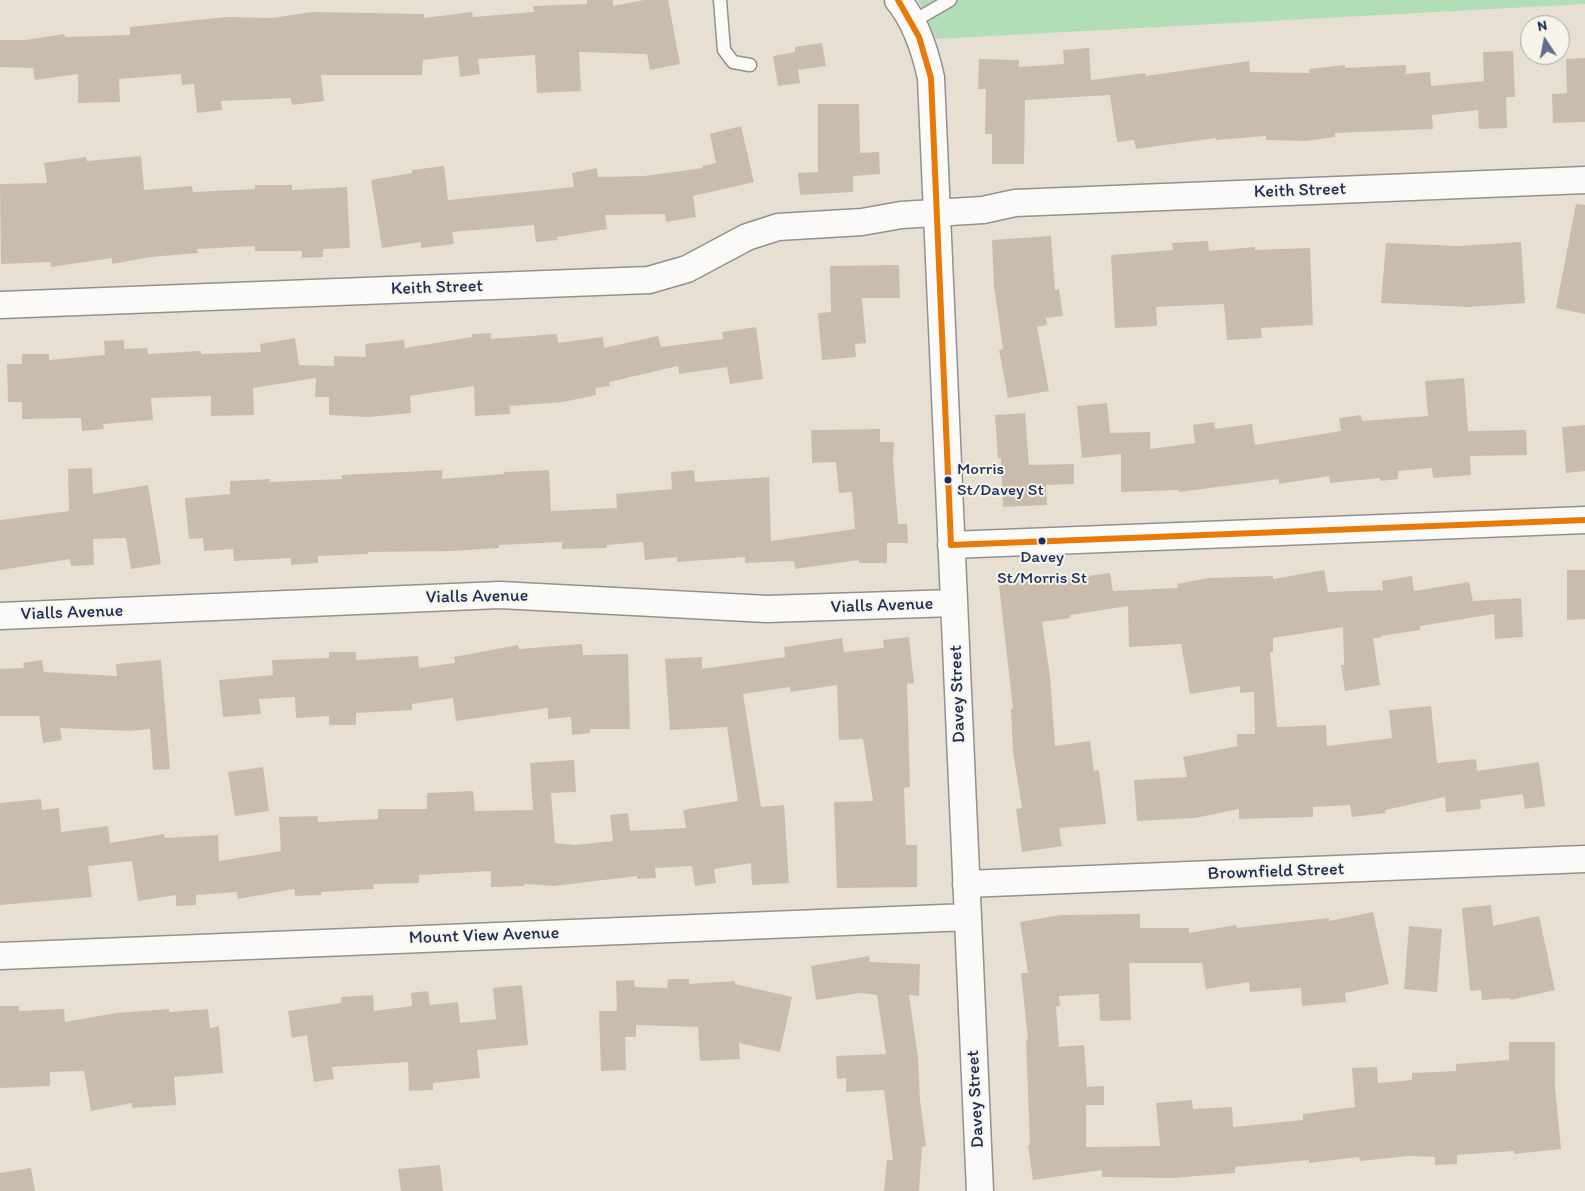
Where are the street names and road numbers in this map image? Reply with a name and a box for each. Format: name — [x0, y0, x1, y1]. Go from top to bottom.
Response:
street label: Keith Street — [1254, 179, 1346, 203]
street label: Keith Street — [391, 276, 483, 300]
street label: Vialls Avenue — [425, 585, 529, 609]
street label: Vialls Avenue — [830, 593, 934, 619]
street label: Vialls Avenue — [20, 600, 124, 626]
street label: Davey Street — [945, 645, 971, 743]
street label: Brownfield Street — [1207, 859, 1345, 885]
street label: Mount View Avenue — [408, 923, 560, 949]
street label: Davey Street — [963, 1049, 989, 1149]

